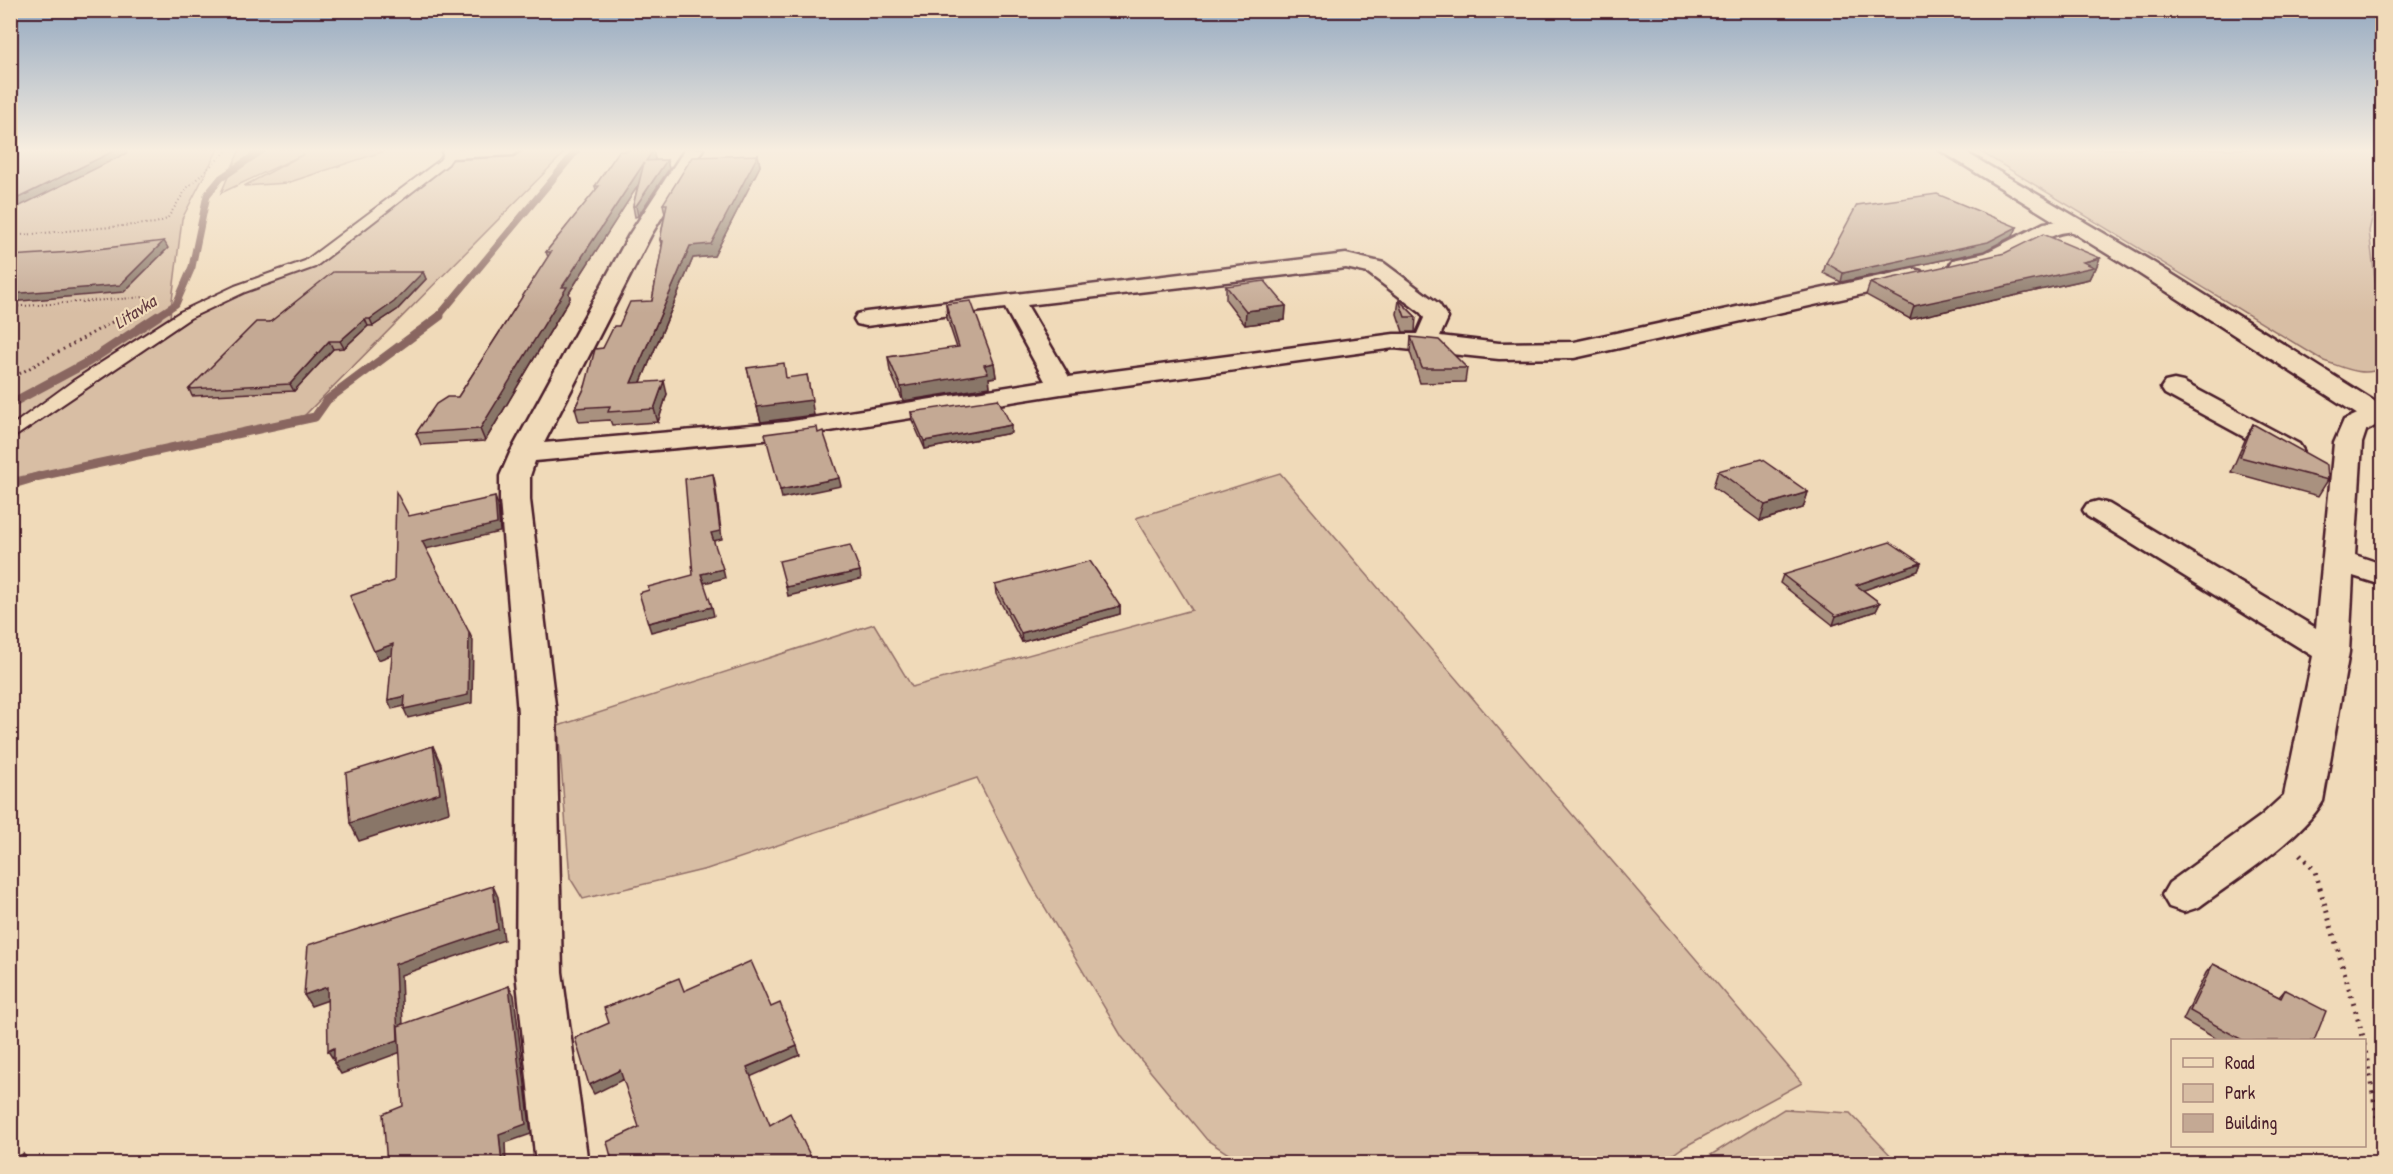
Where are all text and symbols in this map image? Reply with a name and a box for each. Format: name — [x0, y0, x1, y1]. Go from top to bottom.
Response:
water label: Litavka — [109, 288, 162, 335]
legend — [2171, 1039, 2366, 1147]
text: Road — [2225, 1050, 2255, 1075]
text: Park — [2225, 1080, 2256, 1105]
text: Building — [2225, 1110, 2277, 1135]

